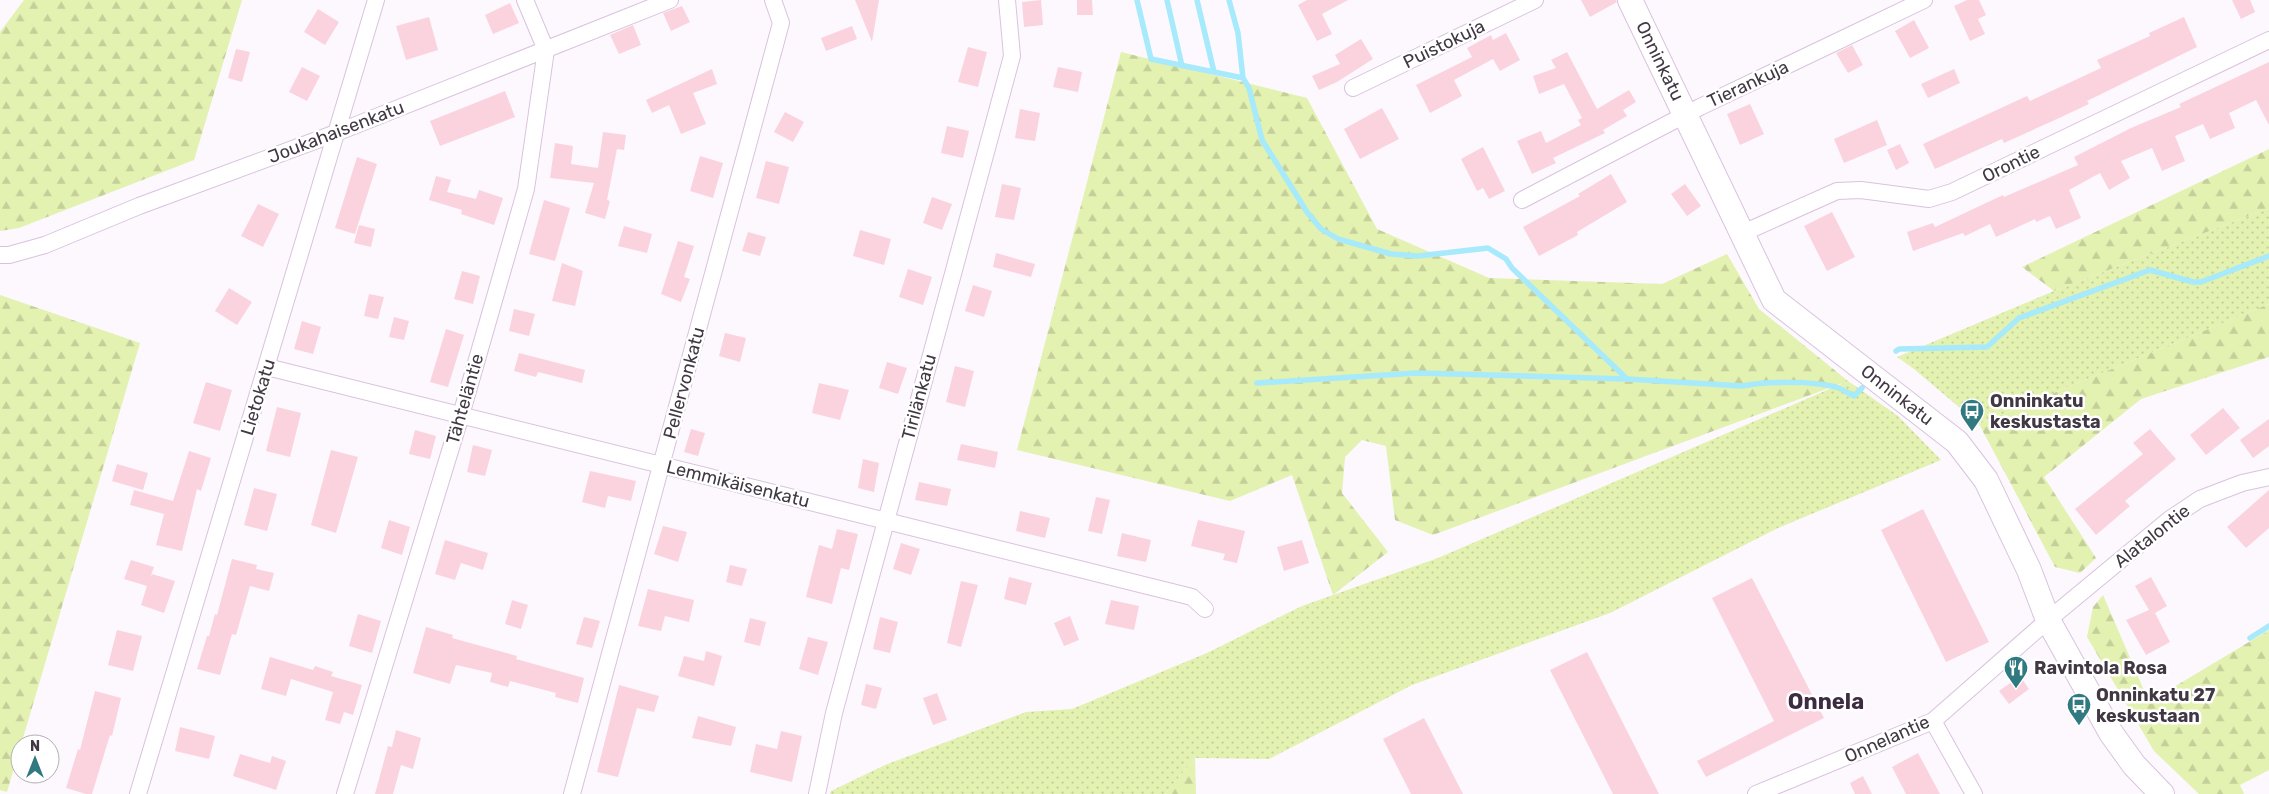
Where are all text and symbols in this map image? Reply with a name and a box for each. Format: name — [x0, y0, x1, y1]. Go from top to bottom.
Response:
street label: Puistokuja — [1400, 15, 1488, 73]
street label: Onninkatu — [1631, 17, 1689, 105]
street label: Tierankuja — [1704, 56, 1792, 112]
street label: Joukahaisenkatu — [265, 96, 407, 168]
street label: Orontie — [1979, 141, 2043, 187]
street label: Pellervonkatu — [659, 325, 709, 441]
street label: Tähteläntie — [442, 351, 488, 447]
street label: Tirilänkatu — [897, 352, 941, 442]
street label: Lietokatu — [236, 356, 280, 438]
street label: Onninkatu — [1856, 360, 1938, 430]
place label: Onninkatu keskustasta — [1990, 390, 2101, 433]
bus stop icon: Onninkatu keskustasta — [1959, 398, 1985, 432]
street label: Lemmikäisenkatu — [664, 456, 812, 512]
street label: Alatalontie — [2110, 500, 2194, 572]
restaurant icon: Ravintola Rosa — [2003, 655, 2029, 689]
place label: Ravintola Rosa — [2034, 657, 2167, 679]
place label: Onninkatu 27 keskustaan — [2096, 684, 2215, 727]
district label: Onnela — [1788, 688, 1864, 715]
bus stop icon: Onninkatu 27 keskustaan — [2066, 692, 2092, 726]
street label: Onnelantie — [1841, 711, 1933, 767]
north arrow — [10, 734, 60, 784]
text: N — [30, 738, 40, 755]

